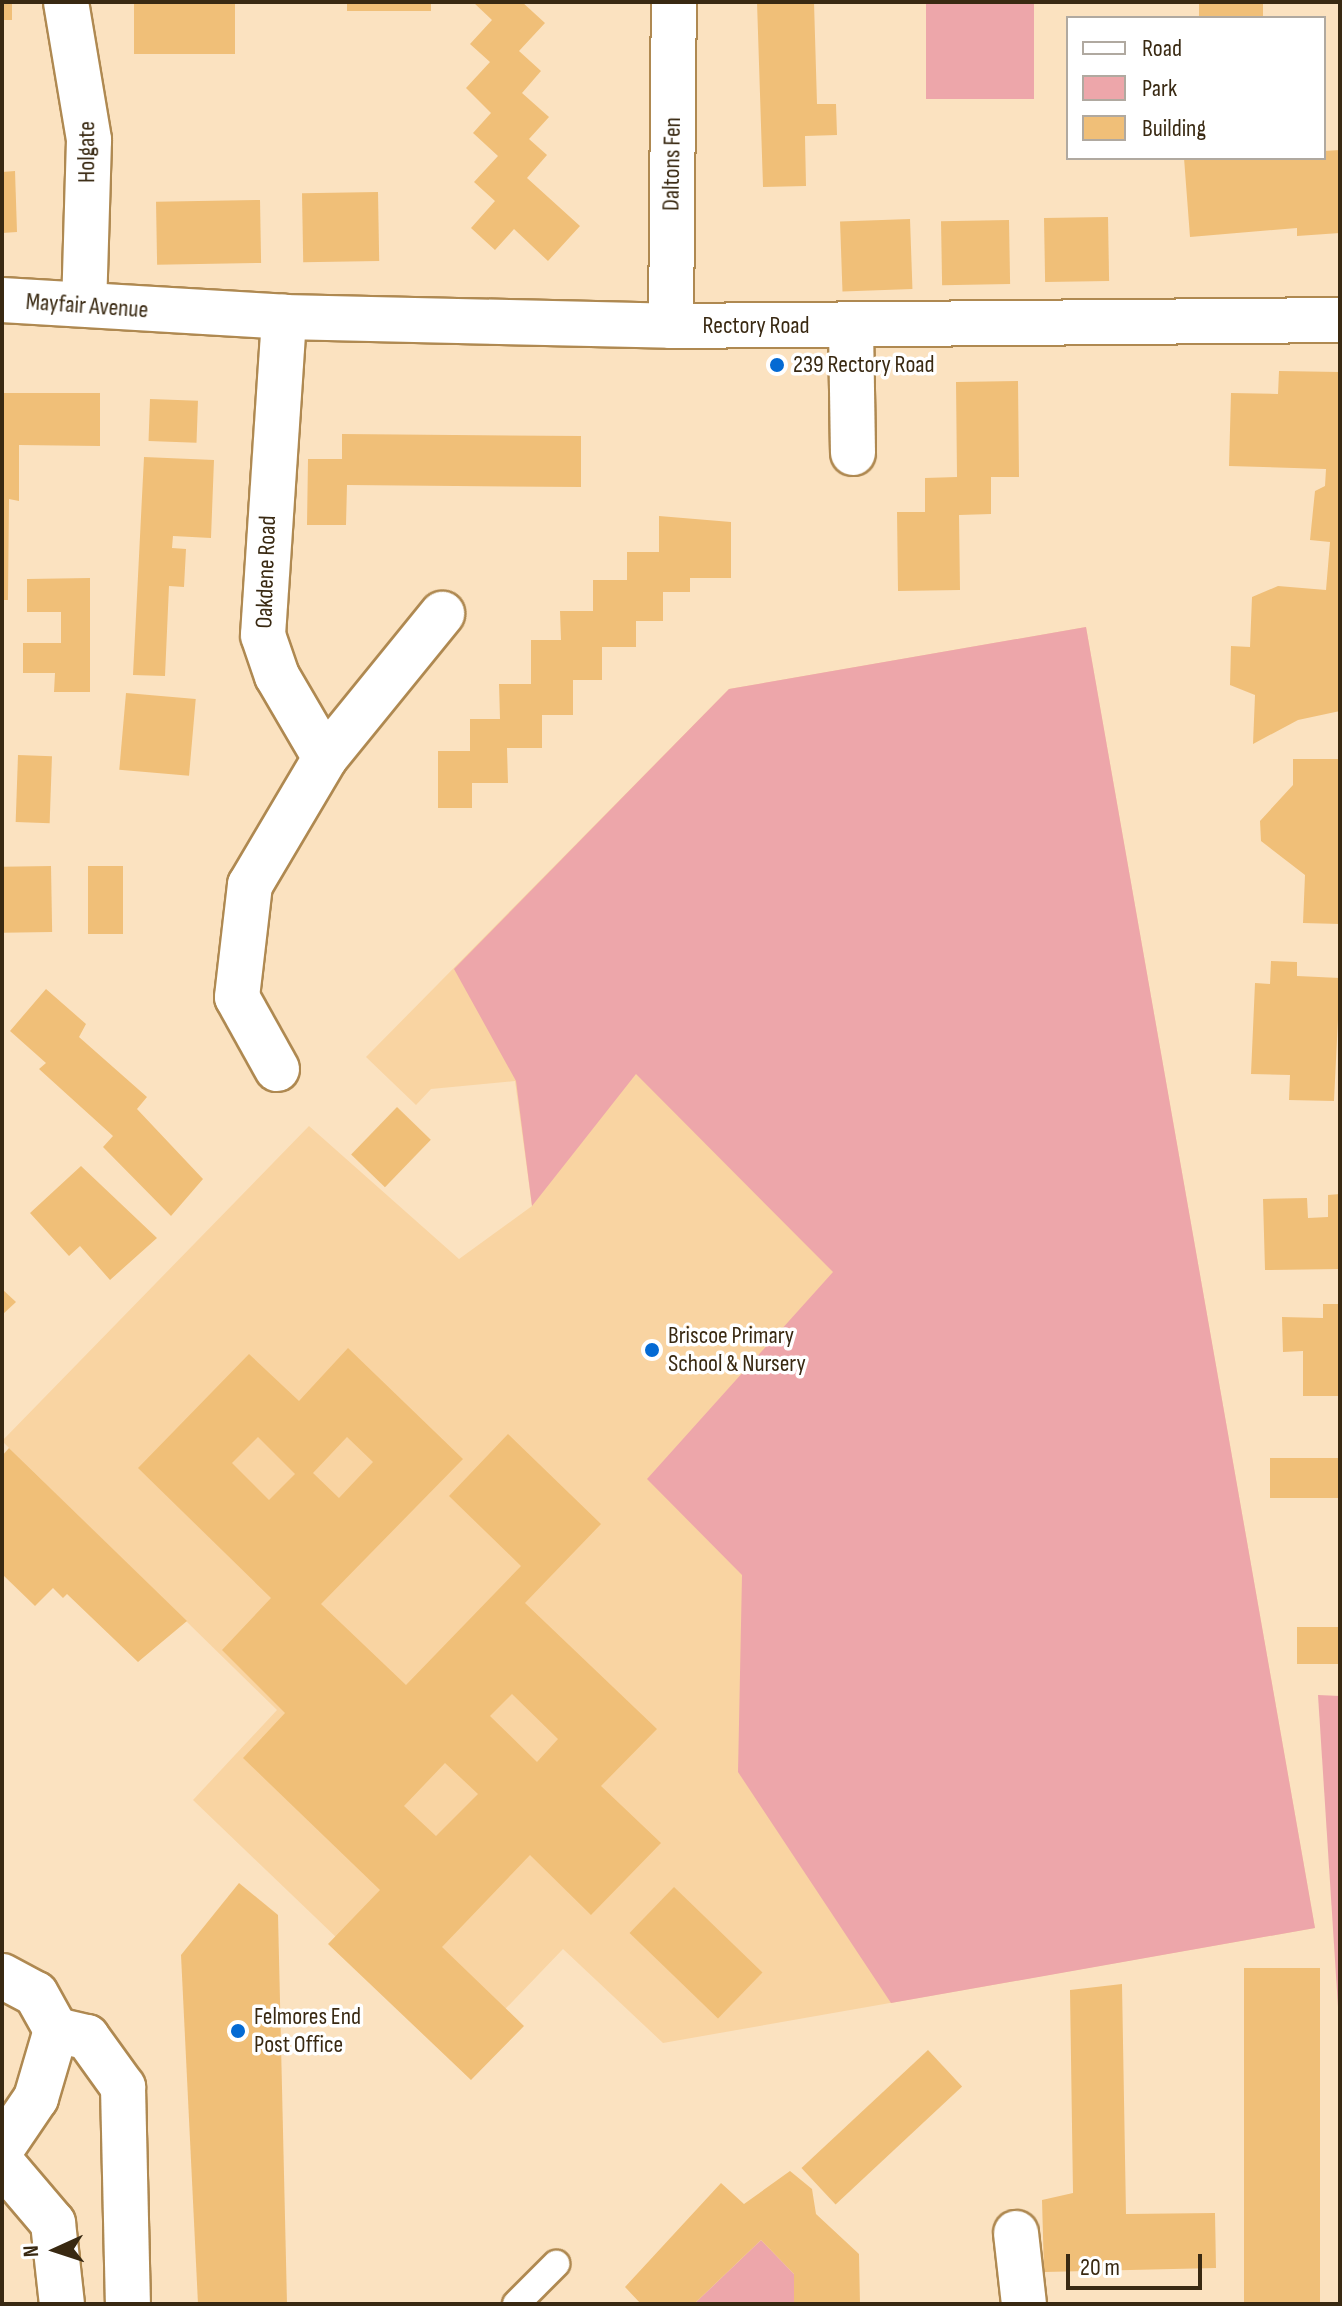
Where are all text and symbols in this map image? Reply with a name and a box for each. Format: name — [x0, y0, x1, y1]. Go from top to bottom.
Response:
legend — [1066, 16, 1326, 160]
text: Road — [1142, 34, 1182, 63]
text: Park — [1142, 74, 1177, 103]
text: Building — [1142, 114, 1206, 143]
street label: Daltons Fen — [657, 117, 687, 211]
street label: Holgate — [73, 121, 101, 183]
street label: Mayfair Avenue — [25, 287, 149, 325]
street label: Rectory Road — [702, 312, 810, 340]
place label: 239 Rectory Road — [793, 351, 935, 379]
marker: 239 Rectory Road — [768, 356, 786, 374]
street label: Oakdene Road — [250, 515, 282, 629]
place label: Briscoe Primary School & Nursery — [668, 1322, 806, 1378]
marker: Briscoe Primary School & Nursery — [643, 1341, 661, 1359]
place label: Felmores End Post Office — [254, 2003, 361, 2059]
marker: Felmores End Post Office — [229, 2022, 247, 2040]
north arrow — [16, 2210, 96, 2290]
scale bar — [1070, 2238, 1206, 2288]
text: N — [18, 2245, 45, 2258]
text: 20 m — [1080, 2253, 1120, 2282]

